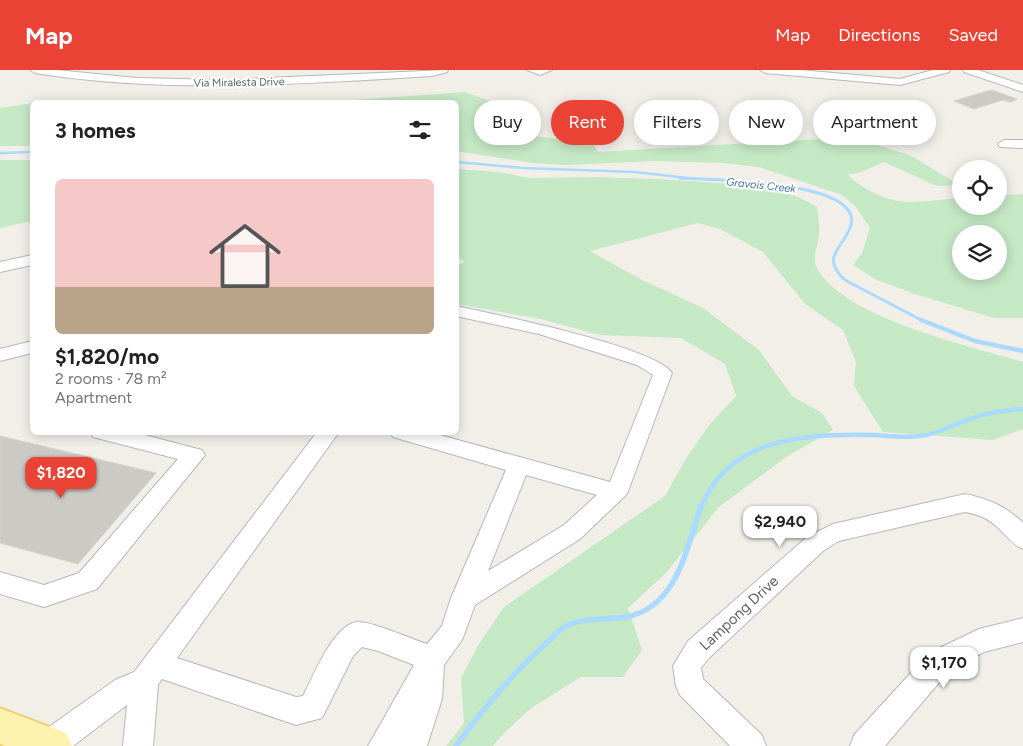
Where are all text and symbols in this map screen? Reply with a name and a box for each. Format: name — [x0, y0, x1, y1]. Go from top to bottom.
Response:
text: Map — [25, 21, 73, 50]
text: Map — [775, 24, 810, 46]
text: Directions — [838, 24, 920, 46]
text: Saved — [948, 24, 998, 46]
street label: Via Miralesta Drive — [193, 75, 285, 90]
chip: Buy — [474, 100, 541, 145]
chip: Rent — [551, 100, 624, 145]
chip: Filters — [634, 100, 719, 145]
chip: New — [729, 100, 803, 145]
chip: Apartment — [813, 100, 936, 145]
icon: filters — [406, 116, 434, 144]
text: 3 homes — [55, 118, 136, 143]
map controls — [952, 160, 1007, 280]
button: locate — [952, 160, 1007, 215]
water label: Gravois Creek — [725, 175, 797, 196]
icon: home — [200, 211, 290, 301]
button: layers — [952, 225, 1007, 280]
text: $1,820/mo — [55, 344, 159, 369]
text: 2 rooms · 78 m² — [55, 369, 167, 388]
text: Apartment — [55, 388, 132, 407]
pin: $1,820 — [20, 456, 102, 499]
text: $1,820 — [36, 463, 86, 482]
pin: $2,940 — [739, 506, 821, 548]
text: $2,940 — [754, 512, 806, 531]
street label: Lampong Drive — [696, 572, 782, 654]
pin: $1,170 — [903, 646, 985, 689]
text: $1,170 — [921, 653, 967, 672]

